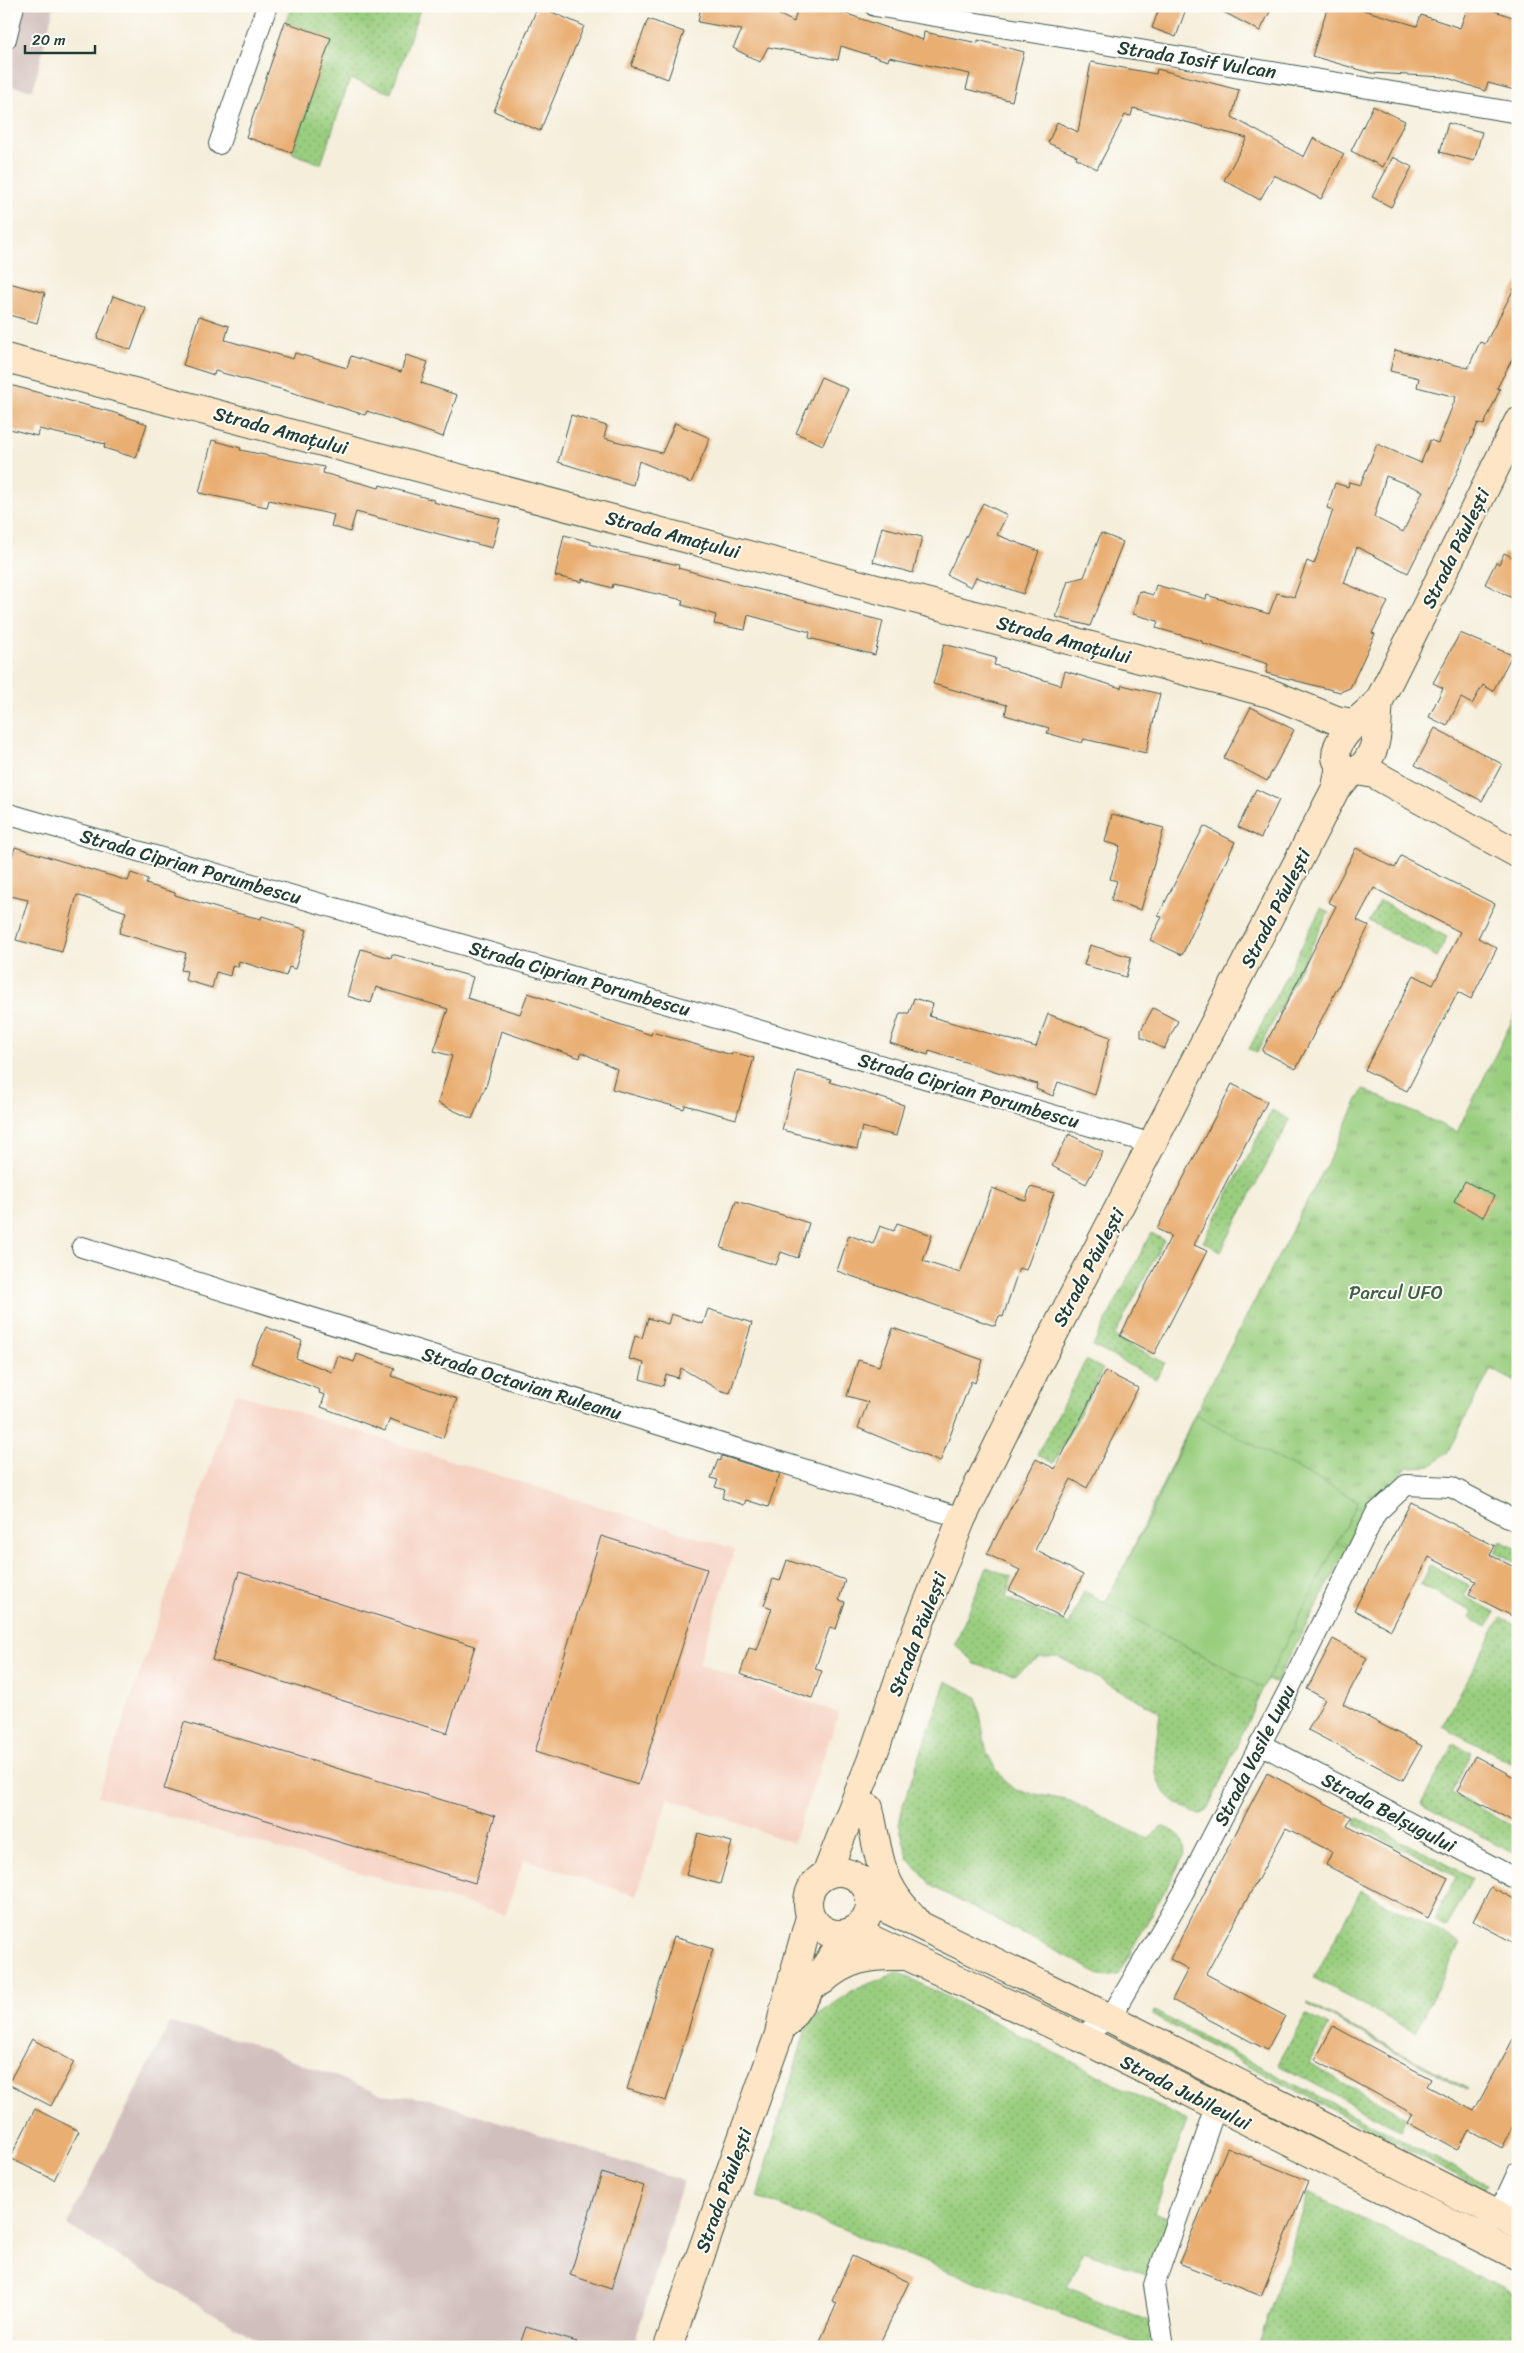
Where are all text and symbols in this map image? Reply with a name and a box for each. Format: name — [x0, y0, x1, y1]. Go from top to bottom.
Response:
scale bar — [25, 22, 95, 54]
text: 20 m — [32, 27, 66, 53]
street label: Strada Iosif Vulcan — [1115, 31, 1279, 88]
street label: Strada Amațului — [210, 397, 353, 464]
street label: Strada Păulești — [1412, 482, 1499, 614]
street label: Strada Amațului — [602, 501, 745, 568]
street label: Strada Amațului — [993, 606, 1136, 673]
street label: Strada Ciprian Porumbescu — [76, 819, 305, 914]
street label: Strada Păulești — [1231, 842, 1320, 974]
street label: Strada Ciprian Porumbescu — [465, 931, 694, 1026]
street label: Strada Ciprian Porumbescu — [854, 1043, 1083, 1138]
street label: Strada Păulești — [1043, 1201, 1134, 1333]
park label: Parcul UFO — [1349, 1276, 1443, 1309]
street label: Strada Octavian Ruleanu — [418, 1337, 626, 1430]
street label: Strada Păulești — [879, 1567, 957, 1701]
street label: Strada Vasile Lupu — [1205, 1679, 1304, 1832]
street label: Strada Belșugului — [1316, 1763, 1463, 1862]
street label: Strada Jubileului — [1115, 2045, 1258, 2140]
street label: Strada Păulești — [686, 2122, 762, 2257]

